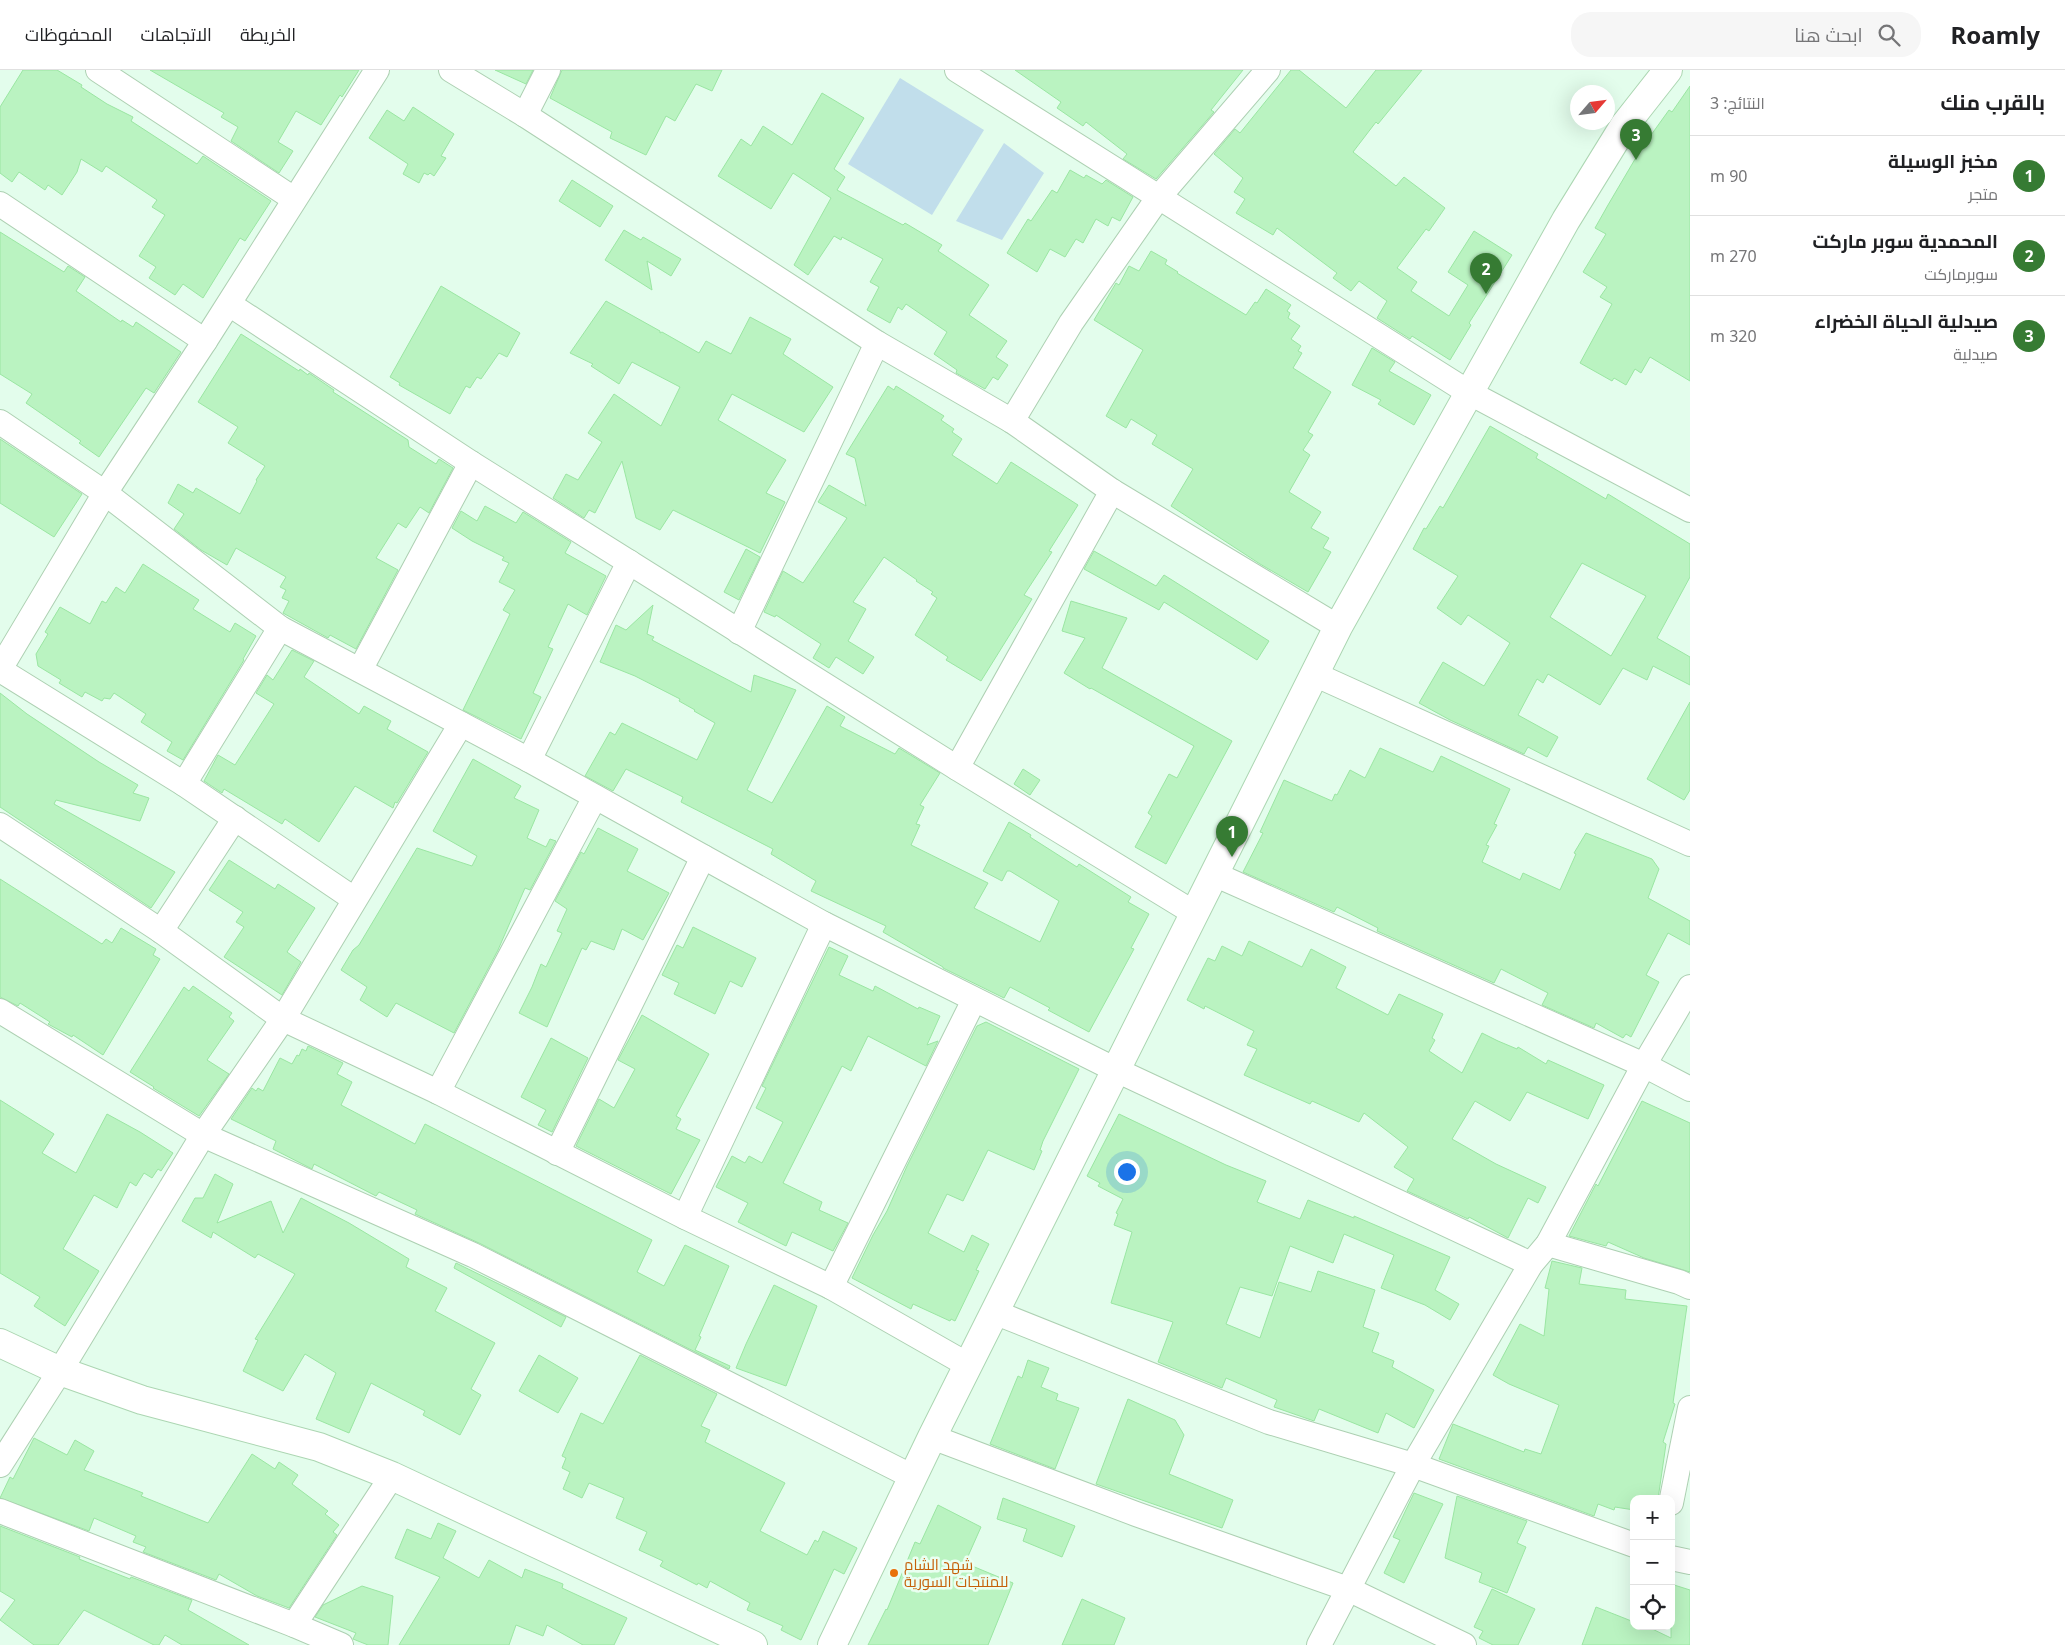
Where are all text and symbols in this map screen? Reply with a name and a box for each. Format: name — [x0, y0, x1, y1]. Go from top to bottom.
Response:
search box — [1571, 12, 1921, 57]
text: Roamly — [1951, 18, 2040, 51]
icon: search — [1875, 21, 1903, 49]
text: المحفوظات — [25, 22, 113, 46]
text: الاتجاهات — [141, 22, 212, 46]
text: الخريطة — [240, 22, 296, 46]
text: ابحث هنا — [1794, 22, 1863, 48]
north arrow — [1570, 85, 1615, 130]
text: بالقرب منك — [1940, 88, 2045, 116]
text: النتائج: 3 — [1710, 92, 1765, 114]
pin: 3 — [1620, 119, 1652, 160]
text: مخبز الوسيلة — [1888, 148, 1998, 174]
text: 90 m — [1710, 165, 1747, 187]
text: 1 — [2024, 165, 2034, 187]
text: متجر — [1969, 183, 1998, 205]
text: المحمدية سوبر ماركت — [1812, 228, 1998, 254]
text: 270 m — [1710, 245, 1757, 267]
text: 2 — [2024, 245, 2034, 267]
pin: 2 — [1470, 253, 1502, 294]
text: سوبرماركت — [1924, 263, 1998, 285]
text: صيدلية الحياة الخضراء — [1814, 308, 1998, 334]
text: 320 m — [1710, 325, 1757, 347]
text: 3 — [2024, 325, 2034, 347]
text: صيدلية — [1953, 343, 1998, 365]
pin: 1 — [1216, 816, 1248, 857]
your location — [1114, 1159, 1140, 1185]
map controls — [1630, 1495, 1675, 1630]
button: + — [1630, 1495, 1675, 1540]
button: − — [1630, 1540, 1675, 1585]
place label: شهد الشام للمنتجات السورية — [904, 1554, 1008, 1591]
marker: شهد الشام للمنتجات السورية — [888, 1567, 900, 1579]
button: locate — [1630, 1585, 1675, 1630]

